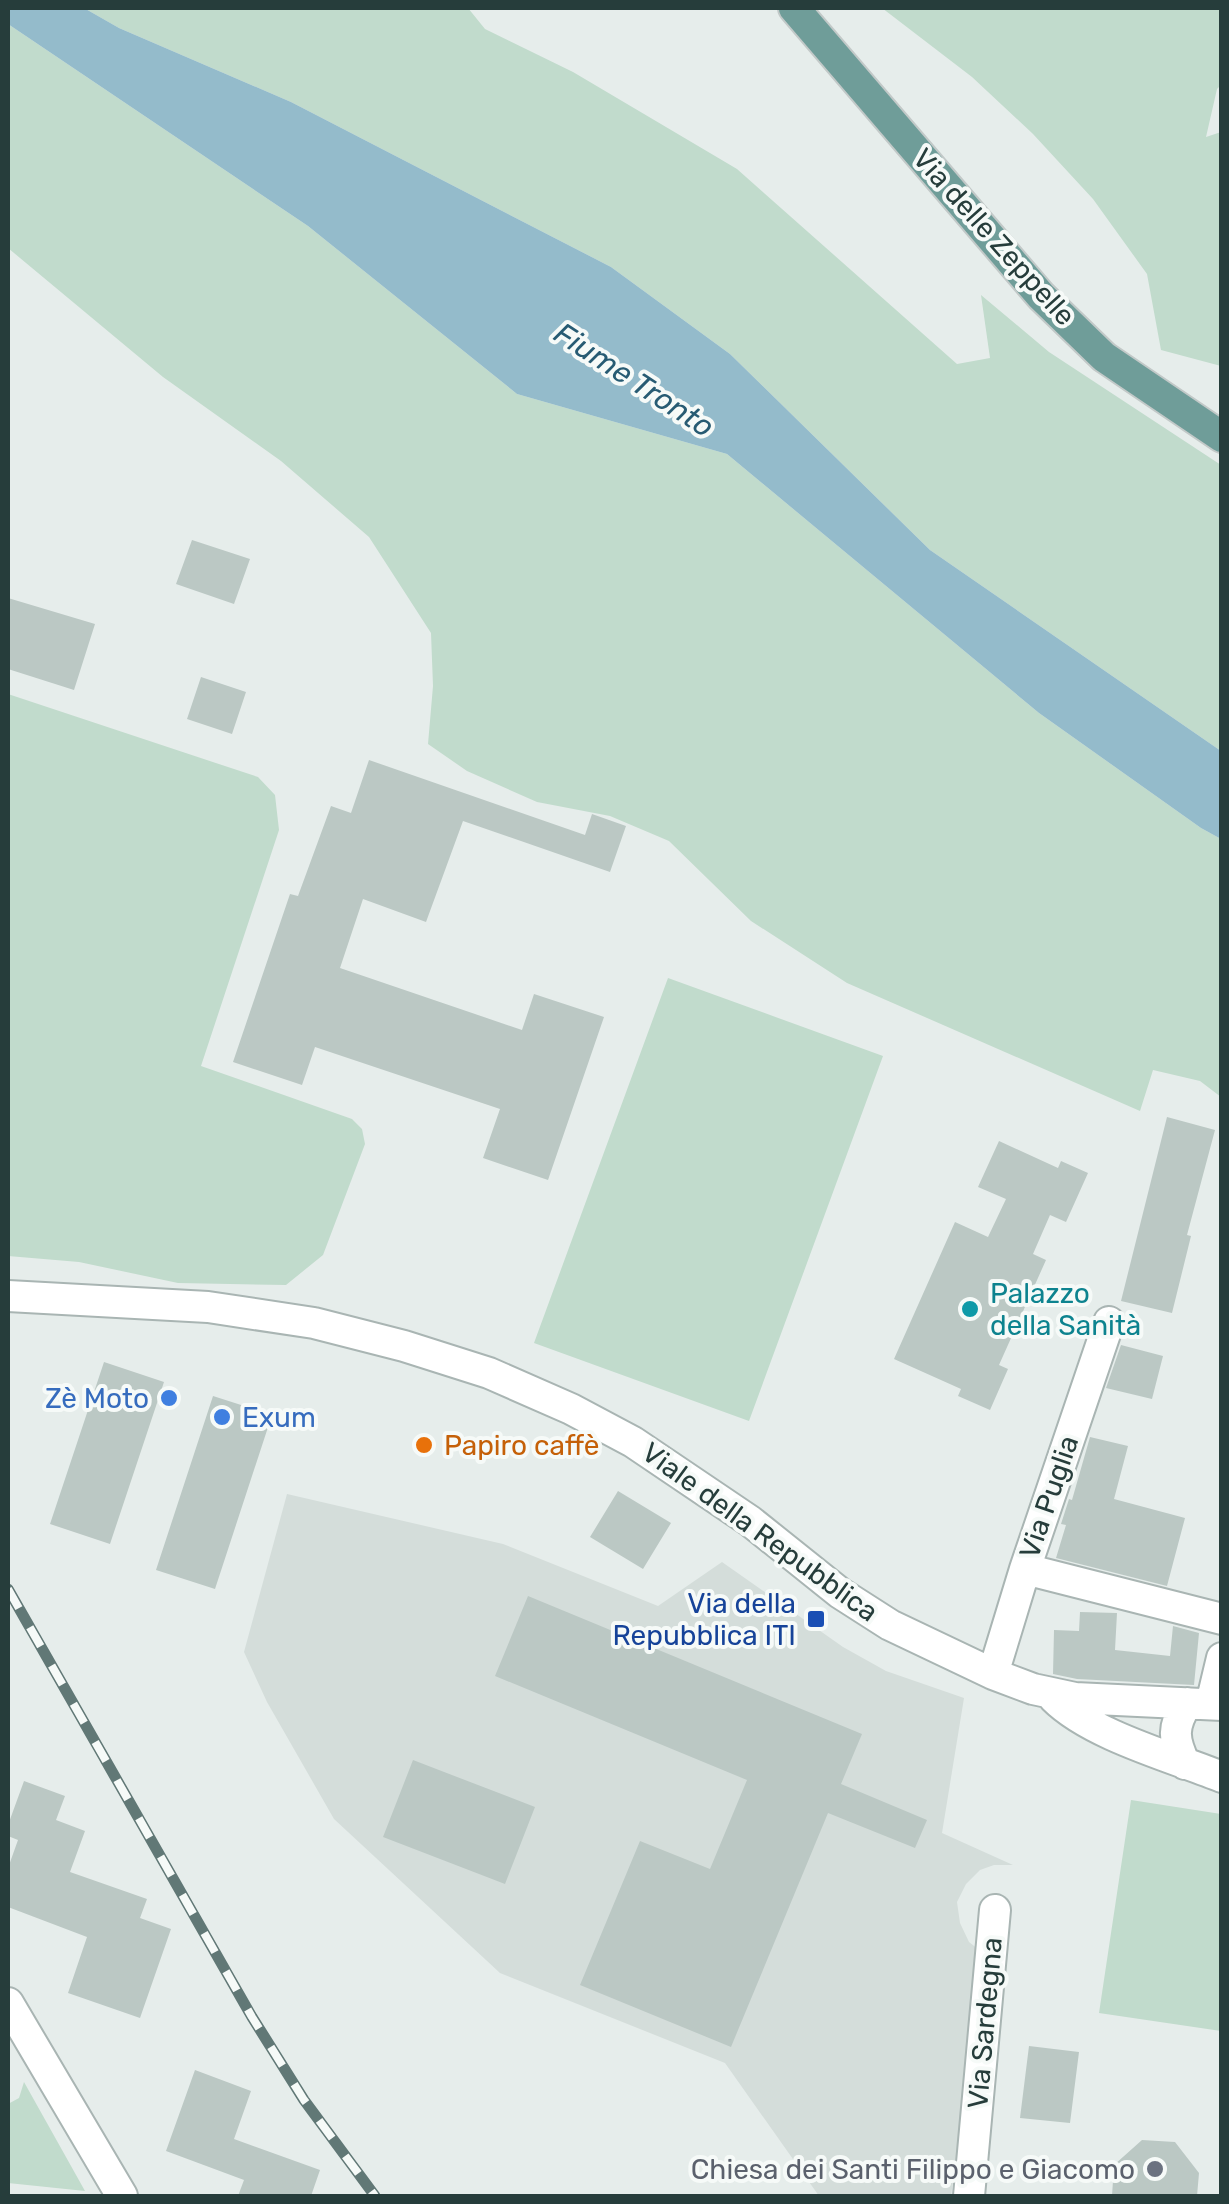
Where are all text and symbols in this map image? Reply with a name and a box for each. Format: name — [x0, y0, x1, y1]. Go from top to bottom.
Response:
street label: Via delle Zeppelle — [906, 142, 1082, 332]
water label: Fiume Tronto — [547, 315, 721, 445]
place label: Palazzo della Sanità — [990, 1277, 1141, 1342]
marker: Palazzo della Sanità — [959, 1298, 981, 1320]
place label: Zè Moto — [45, 1382, 149, 1415]
marker: Zè Moto — [158, 1387, 180, 1409]
place label: Exum — [242, 1401, 316, 1434]
marker: Exum — [211, 1406, 233, 1428]
place label: Papiro caffè — [444, 1429, 599, 1462]
street label: Via Puglia — [1013, 1431, 1085, 1563]
marker: Papiro caffè — [413, 1434, 435, 1456]
street label: Viale della Repubblica — [636, 1435, 884, 1629]
place label: Via della Repubblica ITI — [612, 1587, 796, 1652]
marker: Via della Repubblica ITI — [805, 1608, 827, 1630]
street label: Via Sardegna — [961, 1936, 1009, 2110]
place label: Chiesa dei Santi Filippo e Giacomo — [691, 2153, 1135, 2186]
marker: Chiesa dei Santi Filippo e Giacomo — [1144, 2158, 1166, 2180]

